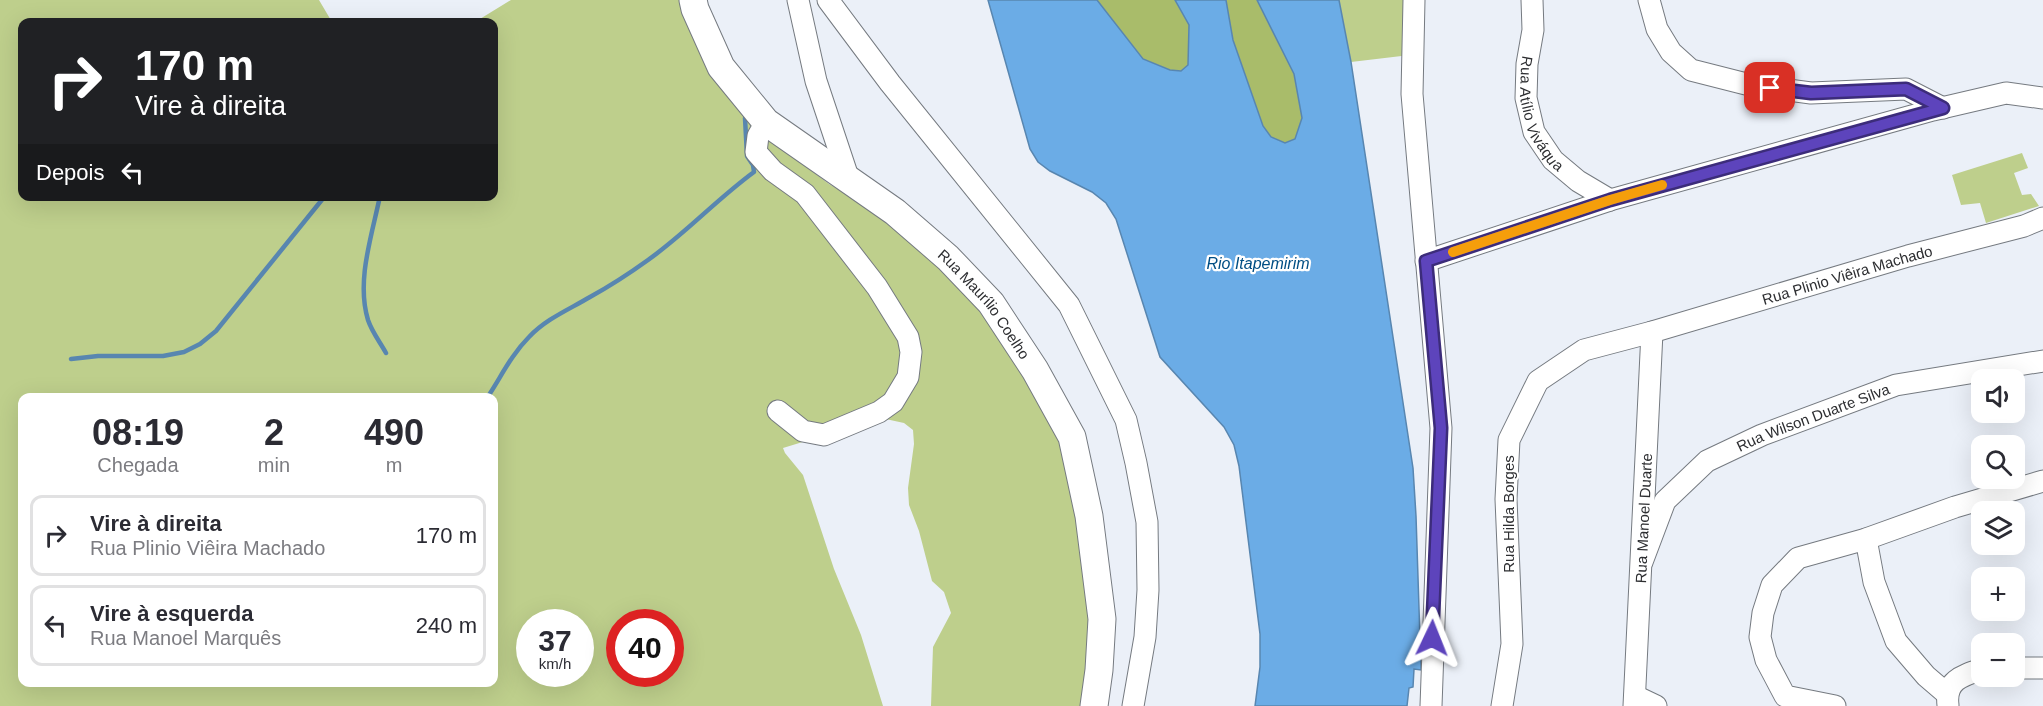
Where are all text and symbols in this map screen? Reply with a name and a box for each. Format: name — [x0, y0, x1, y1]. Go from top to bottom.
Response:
icon: right — [36, 42, 114, 120]
text: 170 m — [135, 42, 254, 89]
street label: Rua Atílio Viváqua — [1518, 55, 1568, 175]
pin — [1744, 62, 1795, 113]
icon: arrive — [1753, 71, 1786, 104]
text: Vire à direita — [135, 91, 286, 121]
icon: left — [116, 156, 149, 189]
text: Depois — [36, 160, 104, 185]
street label: Rua Plinio Viêira Machado — [1760, 242, 1934, 307]
street label: Rua Maurílio Coelho — [935, 245, 1034, 362]
water label: Rio Itapemirim — [1206, 255, 1310, 272]
map controls — [1971, 369, 2025, 687]
button: sound — [1971, 369, 2025, 423]
street label: Rua Wilson Duarte Silva — [1734, 380, 1892, 454]
text: 08:19 — [92, 412, 184, 453]
text: 2 — [264, 412, 284, 453]
text: 490 — [364, 412, 424, 453]
button: search — [1971, 435, 2025, 489]
street label: Rua Manoel Duarte — [1631, 453, 1655, 584]
text: Chegada — [97, 454, 179, 476]
text: min — [258, 454, 290, 476]
text: m — [386, 454, 402, 476]
street label: Rua Hilda Borges — [1500, 455, 1517, 573]
button: layers — [1971, 501, 2025, 555]
text: Vire à direita — [90, 511, 222, 536]
icon: right — [39, 519, 72, 552]
text: 170 m — [416, 523, 477, 548]
text: Rua Plinio Viêira Machado — [90, 537, 325, 559]
button: + — [1971, 567, 2025, 621]
text: Vire à esquerda — [90, 601, 253, 626]
position arrow — [1400, 606, 1464, 670]
icon: left — [39, 609, 72, 642]
speed limit sign: 40 — [606, 609, 684, 687]
text: 240 m — [416, 613, 477, 638]
text: 37 — [538, 624, 572, 657]
text: Rua Manoel Marquês — [90, 627, 281, 649]
button: − — [1971, 633, 2025, 687]
text: km/h — [539, 655, 571, 672]

